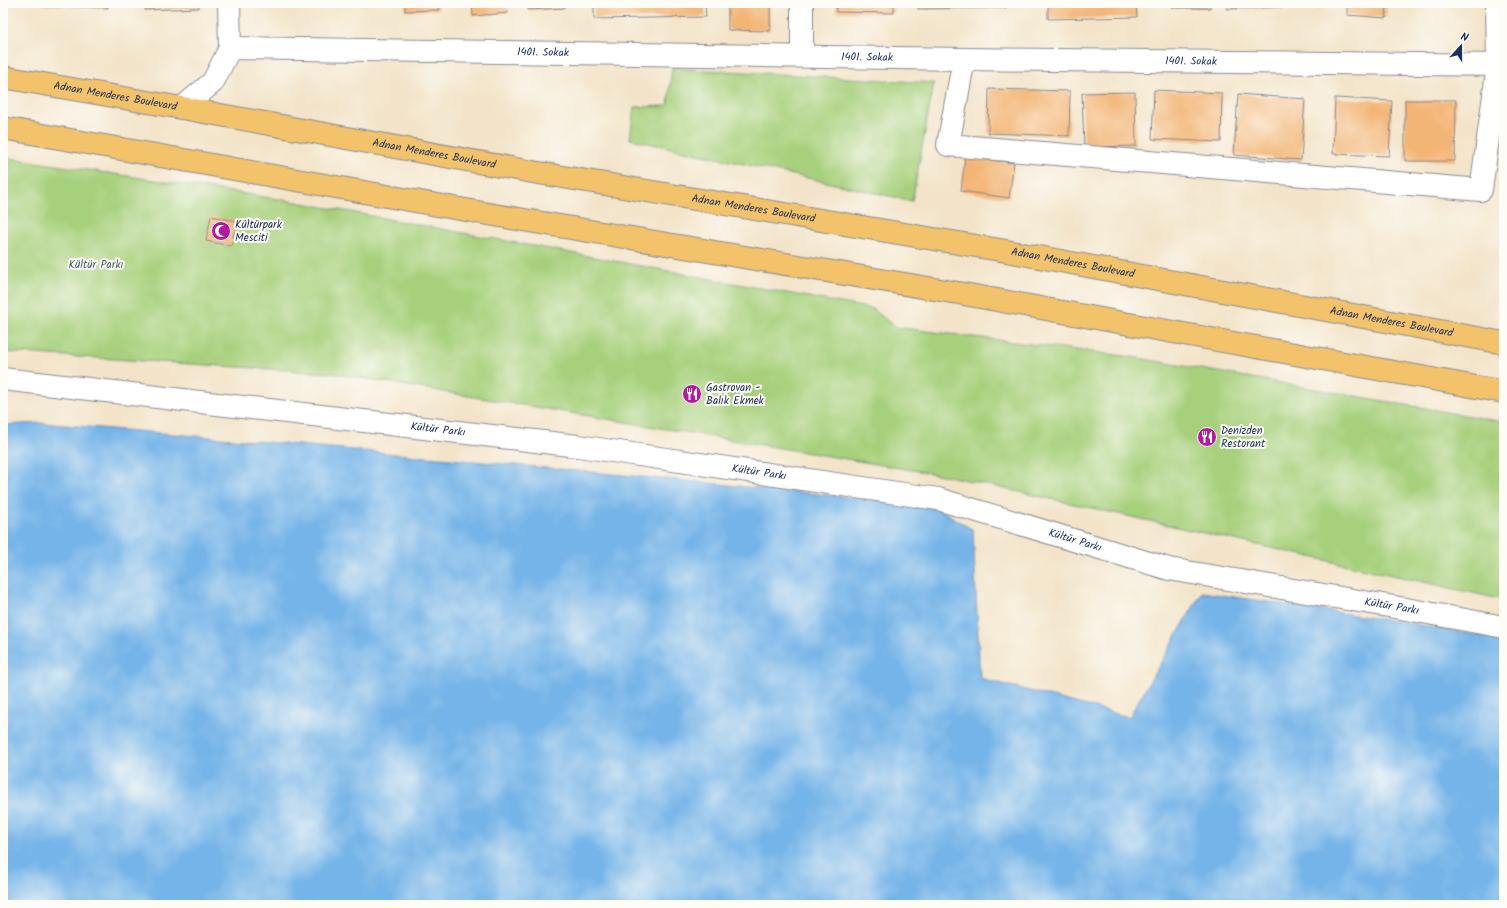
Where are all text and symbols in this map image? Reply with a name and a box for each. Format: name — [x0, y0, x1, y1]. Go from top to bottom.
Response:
north arrow — [1441, 26, 1481, 66]
text: N — [1458, 28, 1471, 47]
street label: 1401. Sokak — [517, 43, 570, 62]
street label: 1401. Sokak — [841, 48, 894, 67]
street label: 1401. Sokak — [1165, 52, 1218, 71]
street label: Adnan Menderes Boulevard — [52, 77, 179, 116]
street label: Adnan Menderes Boulevard — [371, 134, 498, 174]
street label: Adnan Menderes Boulevard — [690, 190, 817, 228]
place label: Kültürpark Mesciti — [235, 216, 283, 247]
mosque icon: Kültürpark Mesciti — [210, 220, 232, 242]
street label: Adnan Menderes Boulevard — [1010, 243, 1137, 284]
park label: Kültür Parkı — [69, 256, 124, 274]
street label: Adnan Menderes Boulevard — [1328, 302, 1455, 343]
place label: Gastrovan - Balık Ekmek — [706, 379, 765, 410]
restaurant icon: Gastrovan - Balık Ekmek — [681, 383, 703, 405]
street label: Kültür Parkı — [410, 418, 467, 442]
place label: Denizden Restorant — [1221, 422, 1266, 453]
restaurant icon: Denizden Restorant — [1196, 426, 1218, 448]
street label: Kültür Parkı — [731, 460, 788, 486]
street label: Kültür Parkı — [1046, 524, 1104, 557]
street label: Kültür Parkı — [1363, 593, 1421, 620]

